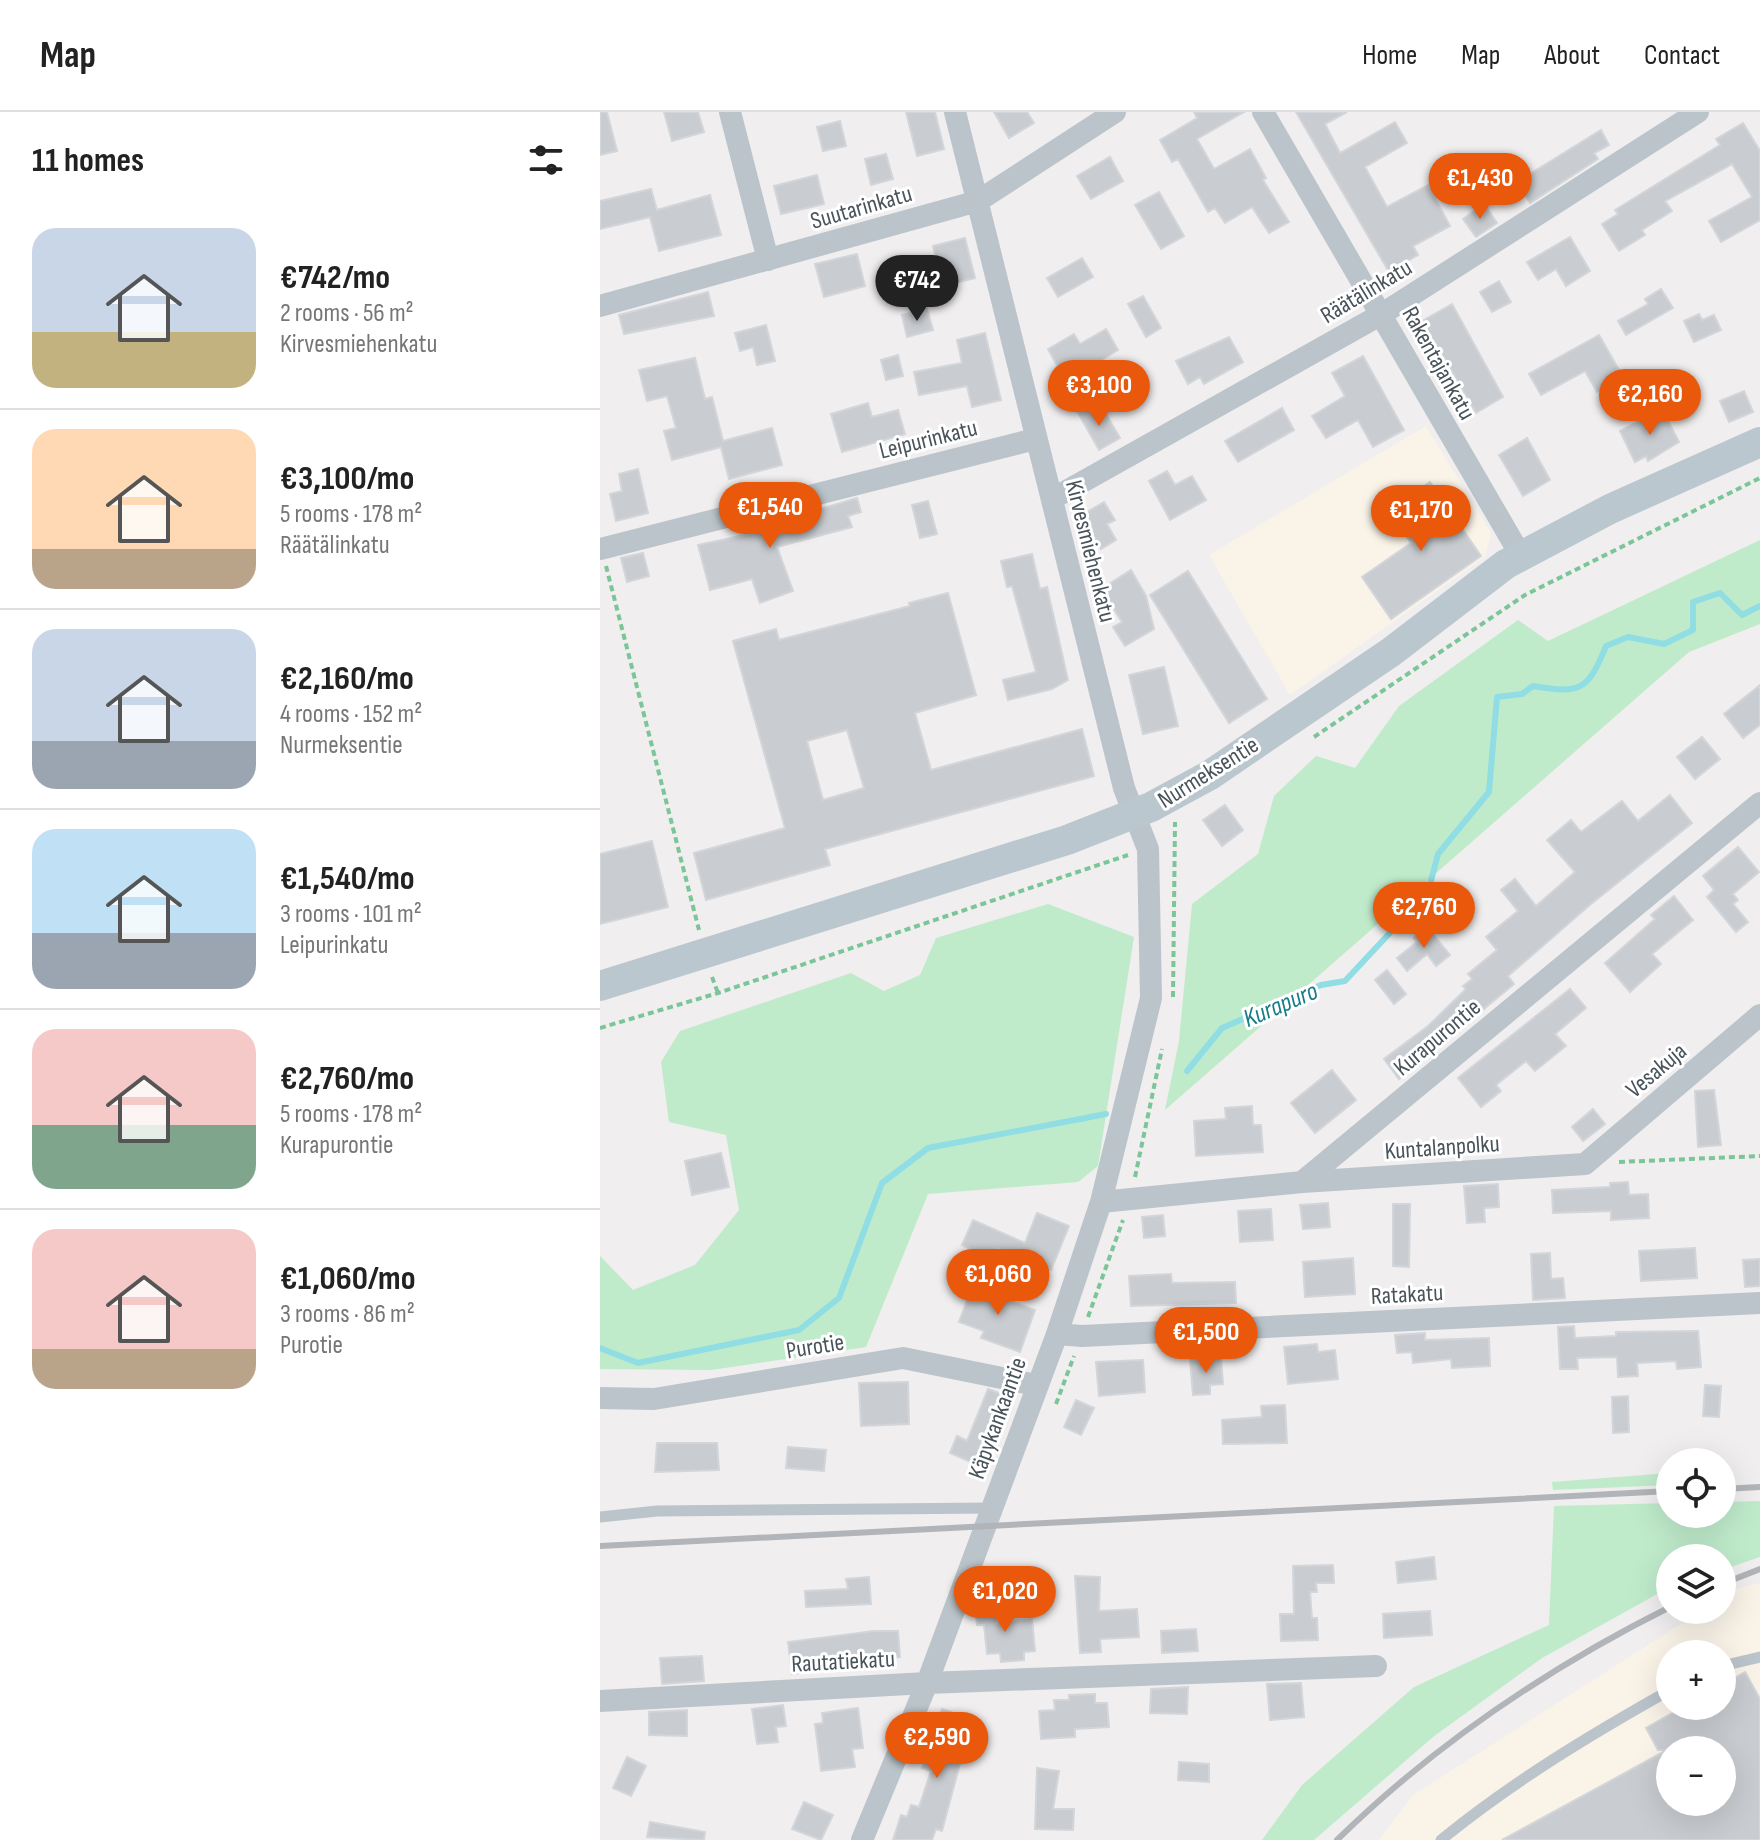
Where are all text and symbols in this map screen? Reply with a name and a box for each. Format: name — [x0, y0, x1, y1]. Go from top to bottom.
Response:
text: Map — [40, 33, 96, 78]
text: Home — [1362, 39, 1417, 72]
text: Map — [1461, 39, 1500, 72]
text: About — [1544, 39, 1600, 72]
text: Contact — [1644, 39, 1720, 72]
icon: filters — [524, 138, 568, 182]
text: 11 homes — [32, 140, 144, 181]
pin: €1,430 — [1415, 153, 1545, 221]
text: €1,430 — [1447, 163, 1513, 194]
street label: Suutarinkatu — [807, 179, 915, 236]
street label: Räätälinkatu — [1315, 253, 1417, 330]
pin: €742 — [870, 255, 964, 323]
text: €742/mo — [280, 257, 390, 298]
icon: home — [96, 260, 192, 356]
text: €742 — [893, 265, 941, 296]
text: 2 rooms · 56 m² — [280, 298, 414, 329]
street label: Rakentajankatu — [1396, 302, 1482, 425]
text: Kirvesmiehenkatu — [280, 329, 437, 360]
pin: €3,100 — [1034, 360, 1164, 428]
pin: €2,160 — [1585, 369, 1715, 437]
text: €3,100 — [1066, 370, 1132, 401]
text: €2,160 — [1617, 379, 1683, 410]
street label: Leipurinkatu — [876, 413, 980, 466]
text: €3,100/mo — [280, 458, 414, 499]
icon: home — [96, 461, 192, 557]
street label: Kirvesmiehenkatu — [1059, 477, 1122, 625]
pin: €1,540 — [705, 482, 835, 550]
pin: €1,170 — [1356, 485, 1486, 553]
text: €1,540 — [737, 492, 803, 523]
text: €1,170 — [1389, 495, 1453, 526]
text: 5 rooms · 178 m² — [280, 499, 422, 530]
text: Räätälinkatu — [280, 530, 390, 561]
text: €2,160/mo — [280, 658, 414, 699]
icon: home — [96, 661, 192, 757]
text: 4 rooms · 152 m² — [280, 699, 422, 730]
text: Nurmeksentie — [280, 730, 403, 761]
street label: Nurmeksentie — [1153, 730, 1264, 815]
text: €1,540/mo — [280, 858, 415, 899]
icon: home — [96, 861, 192, 957]
pin: €2,760 — [1359, 882, 1489, 950]
text: €2,760 — [1391, 892, 1457, 923]
text: 3 rooms · 101 m² — [280, 899, 422, 930]
text: Leipurinkatu — [280, 930, 388, 961]
water label: Kurapuro — [1239, 976, 1323, 1035]
street label: Kurapurontie — [1388, 993, 1487, 1082]
street label: Vesakuja — [1620, 1037, 1693, 1104]
text: €2,760/mo — [280, 1058, 414, 1099]
icon: home — [96, 1061, 192, 1157]
text: 5 rooms · 178 m² — [280, 1099, 422, 1130]
street label: Kuntalanpolku — [1384, 1129, 1500, 1166]
text: Kurapurontie — [280, 1130, 393, 1161]
pin: €1,060 — [933, 1249, 1063, 1317]
text: €1,060/mo — [280, 1258, 415, 1299]
text: €1,060 — [964, 1259, 1032, 1290]
icon: home — [96, 1261, 192, 1357]
street label: Ratakatu — [1370, 1278, 1444, 1311]
text: 3 rooms · 86 m² — [280, 1299, 415, 1330]
pin: €1,500 — [1141, 1307, 1271, 1375]
text: €1,500 — [1173, 1317, 1239, 1348]
street label: Purotie — [784, 1328, 846, 1365]
text: Purotie — [280, 1330, 343, 1361]
street label: Käpykankaantie — [962, 1353, 1033, 1483]
map controls — [1656, 1448, 1736, 1816]
button: locate — [1656, 1448, 1736, 1528]
button: layers — [1656, 1544, 1736, 1624]
pin: €1,020 — [940, 1566, 1070, 1634]
text: €1,020 — [972, 1576, 1038, 1607]
button: + — [1656, 1640, 1736, 1720]
street label: Rautatiekatu — [790, 1644, 896, 1679]
pin: €2,590 — [872, 1712, 1002, 1780]
text: €2,590 — [903, 1722, 971, 1753]
button: − — [1656, 1736, 1736, 1816]

